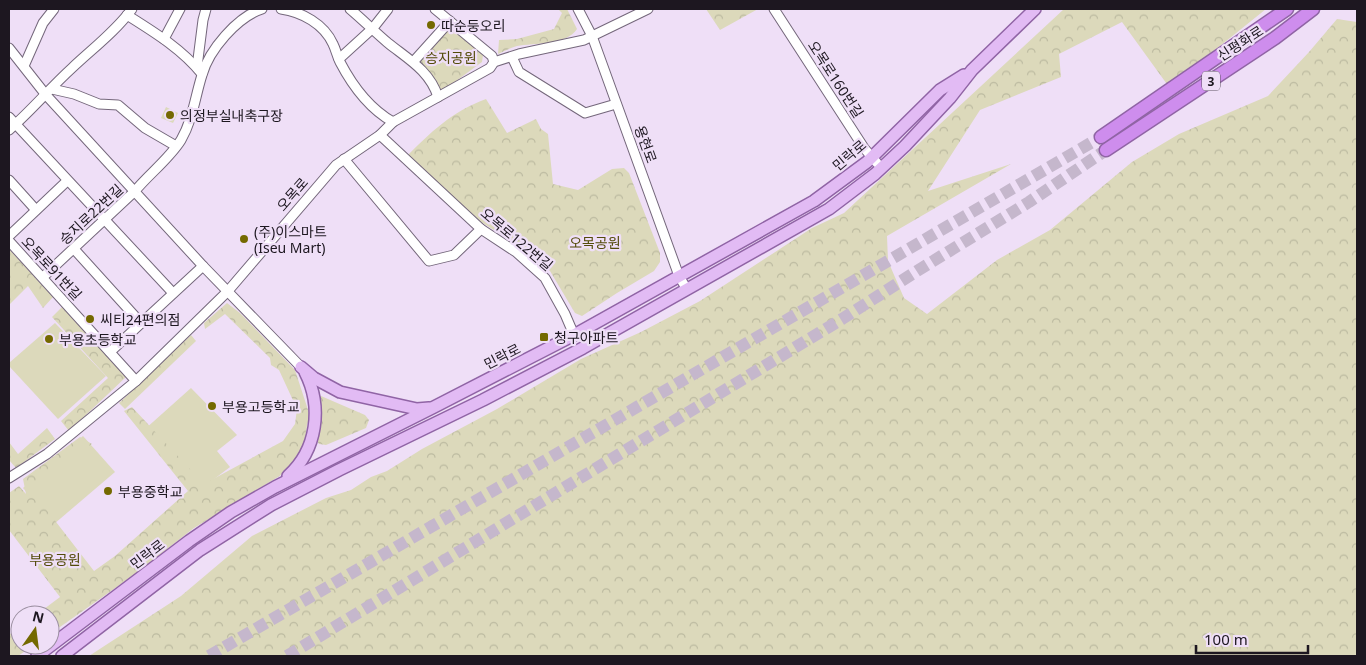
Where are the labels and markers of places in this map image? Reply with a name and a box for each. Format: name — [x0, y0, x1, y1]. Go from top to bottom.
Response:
place label: 따순둥오리 — [441, 16, 505, 35]
marker: 따순둥오리 — [425, 19, 437, 31]
place label: 의정부실내축구장 — [180, 106, 283, 125]
marker: 의정부실내축구장 — [164, 109, 176, 121]
place label: (주)이스마트 (Iseu Mart) — [254, 222, 327, 257]
marker: (주)이스마트 (Iseu Mart) — [238, 233, 250, 245]
place label: 씨티24편의점 — [100, 310, 180, 329]
marker: 씨티24편의점 — [84, 313, 96, 325]
place label: 청구아파트 — [554, 328, 619, 347]
place label: 부용초등학교 — [59, 330, 136, 349]
marker: 청구아파트 — [538, 331, 550, 343]
marker: 부용초등학교 — [43, 333, 55, 345]
place label: 부용고등학교 — [222, 397, 299, 416]
marker: 부용고등학교 — [206, 400, 218, 412]
place label: 부용중학교 — [118, 482, 183, 501]
marker: 부용중학교 — [102, 485, 114, 497]

